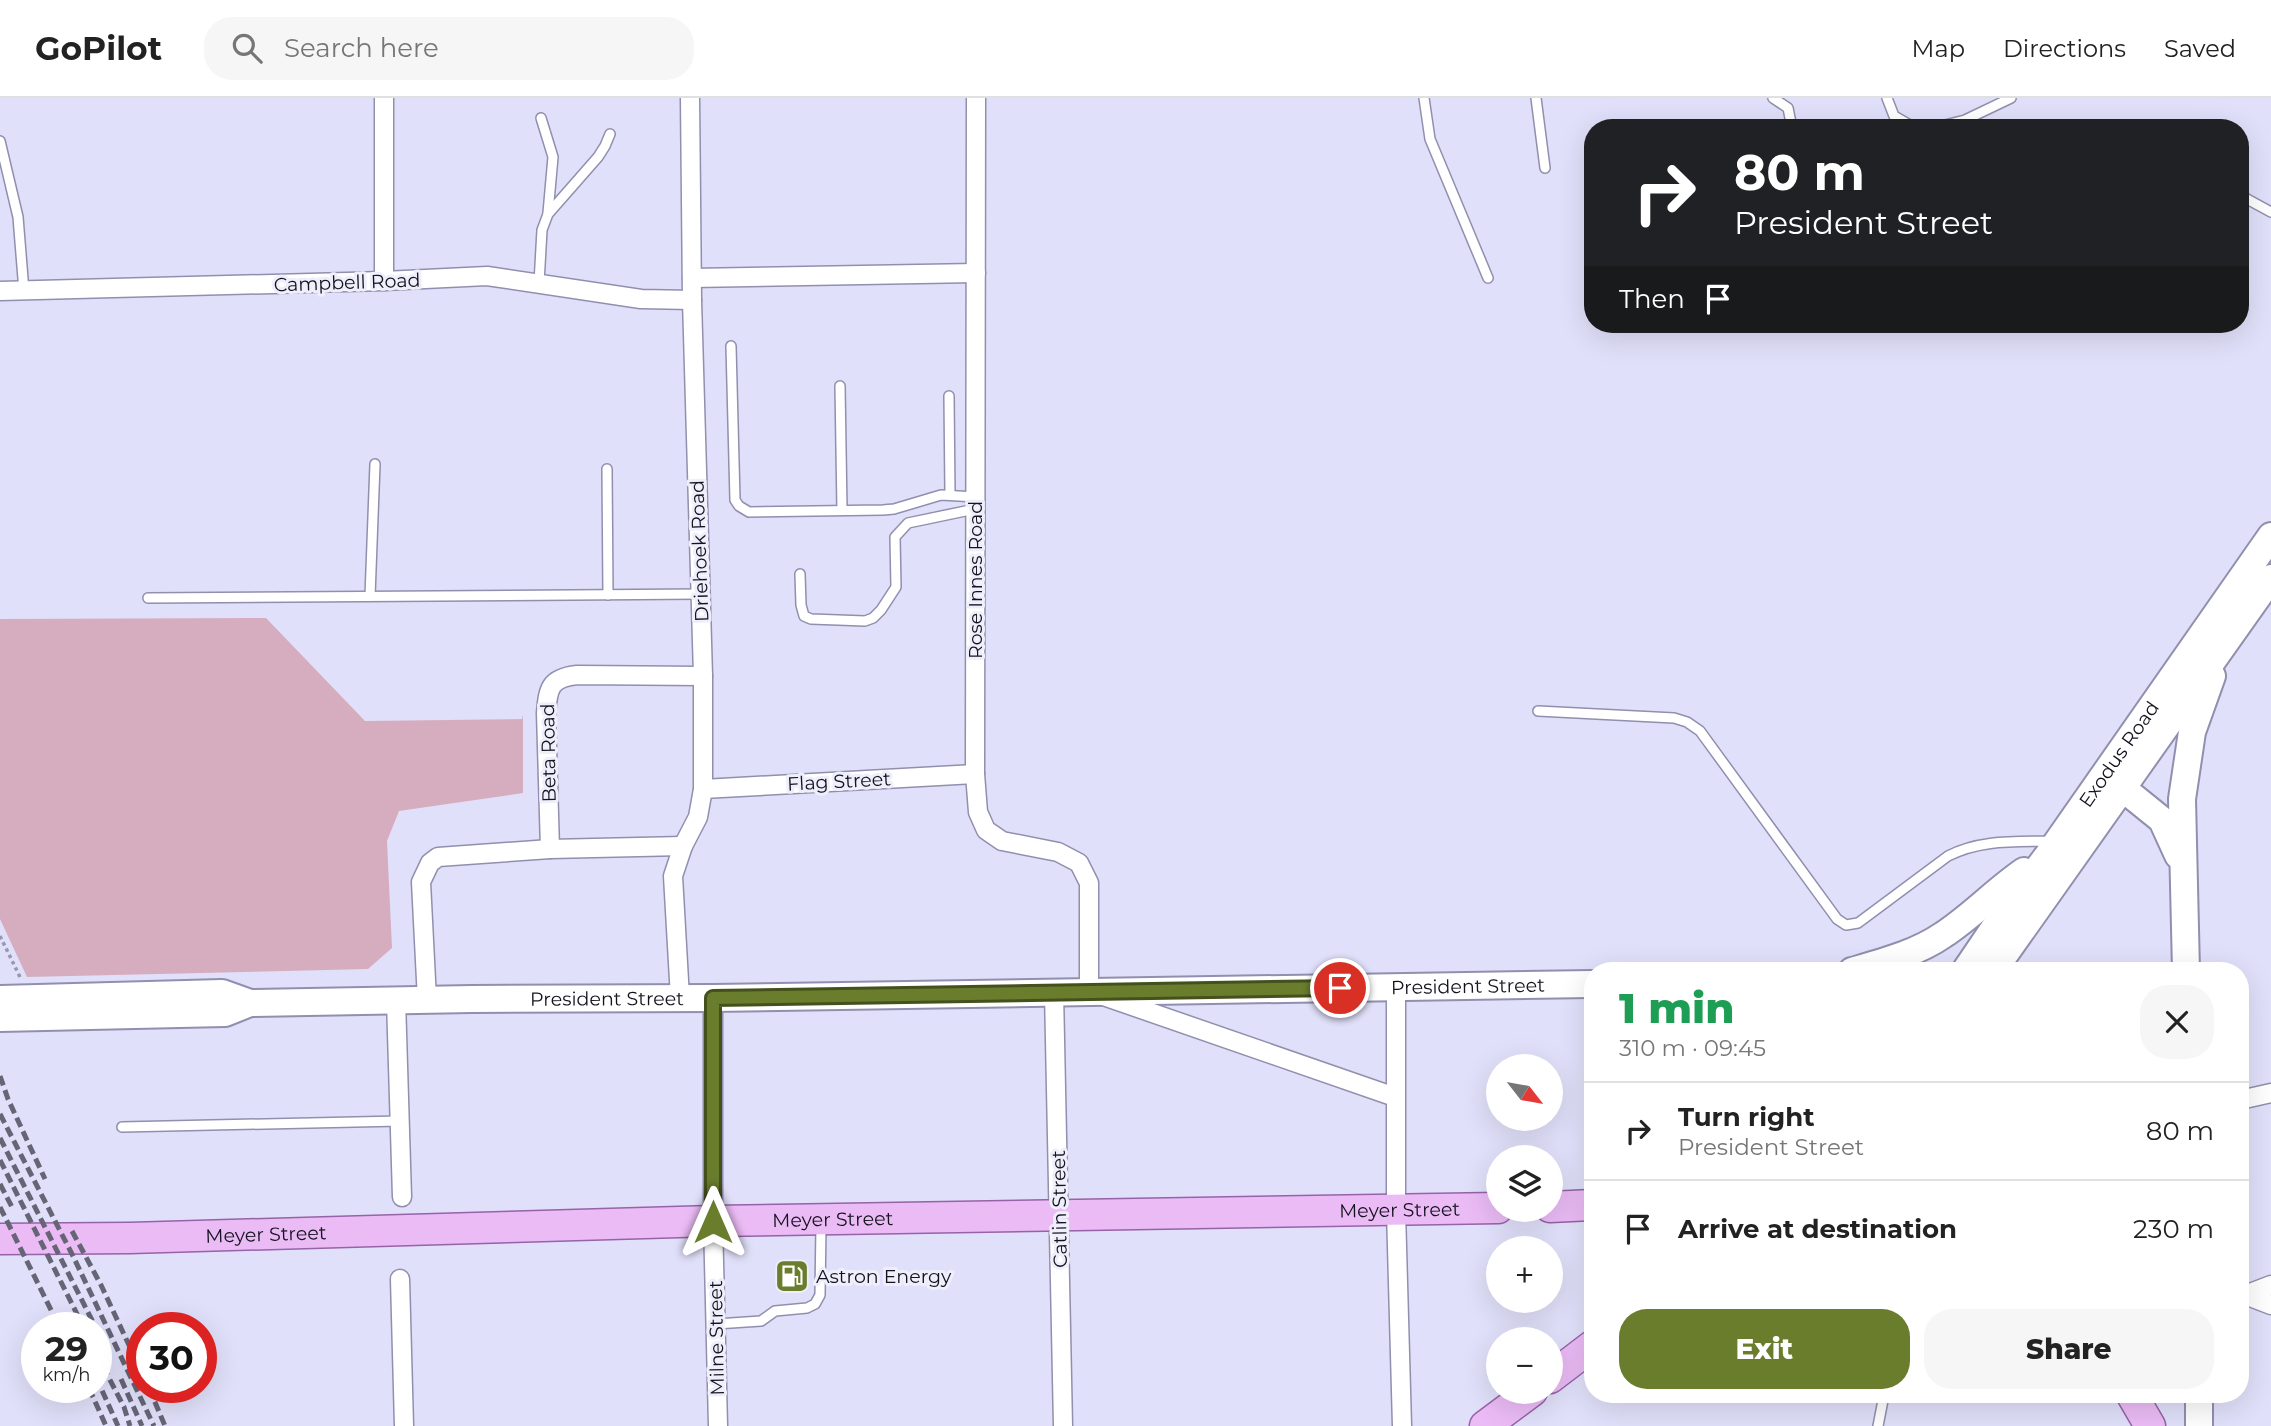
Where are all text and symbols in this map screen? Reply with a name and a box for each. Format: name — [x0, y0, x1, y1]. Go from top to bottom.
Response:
search box — [204, 17, 694, 80]
text: GoPilot — [35, 28, 162, 68]
icon: search — [228, 29, 266, 67]
text: Search here — [284, 32, 439, 64]
text: Map — [1912, 34, 1965, 63]
text: Directions — [2003, 34, 2126, 63]
text: Saved — [2164, 34, 2236, 63]
text: 80 m — [1734, 143, 1865, 202]
icon: right — [1619, 147, 1710, 238]
text: President Street — [1734, 203, 1993, 242]
street label: Campbell Road — [273, 268, 421, 297]
icon: arrive — [1699, 280, 1737, 318]
text: Then — [1619, 283, 1685, 315]
street label: Driehoek Road — [686, 480, 713, 622]
street label: Rose Innes Road — [964, 501, 987, 659]
street label: Exodus Road — [2074, 697, 2164, 812]
street label: Beta Road — [536, 703, 561, 803]
street label: Flag Street — [787, 767, 892, 796]
pin — [1310, 958, 1370, 1018]
icon: arrive — [1321, 969, 1359, 1007]
street label: President Street — [1391, 974, 1545, 999]
text: 1 min — [1619, 982, 1735, 1034]
button: close — [2140, 985, 2214, 1059]
street label: President Street — [530, 987, 684, 1011]
text: 310 m · 09:45 — [1619, 1034, 1766, 1062]
north arrow — [1486, 1054, 1563, 1130]
map controls — [1486, 1054, 1563, 1404]
text: Turn right — [1678, 1101, 1814, 1133]
icon: right — [1619, 1112, 1657, 1150]
text: 80 m — [2146, 1115, 2214, 1147]
text: President Street — [1678, 1133, 1864, 1161]
button: layers — [1486, 1145, 1563, 1222]
street label: Catlin Street — [1047, 1150, 1072, 1268]
position arrow — [676, 1185, 750, 1259]
street label: Meyer Street — [1339, 1198, 1461, 1223]
street label: Meyer Street — [772, 1207, 894, 1232]
icon: arrive — [1619, 1210, 1657, 1248]
text: Arrive at destination — [1678, 1213, 1957, 1245]
text: 230 m — [2133, 1213, 2214, 1245]
street label: Meyer Street — [205, 1221, 327, 1248]
button: + — [1486, 1236, 1563, 1313]
fuel station icon: Astron Energy — [773, 1257, 811, 1295]
place label: Astron Energy — [816, 1265, 952, 1288]
street label: Milne Street — [704, 1280, 729, 1396]
button: Exit — [1619, 1309, 1910, 1389]
button: Share — [1924, 1309, 2214, 1389]
speed limit sign: 30 — [126, 1312, 217, 1403]
text: 29 — [45, 1327, 88, 1370]
button: − — [1486, 1327, 1563, 1404]
text: km/h — [42, 1364, 91, 1386]

